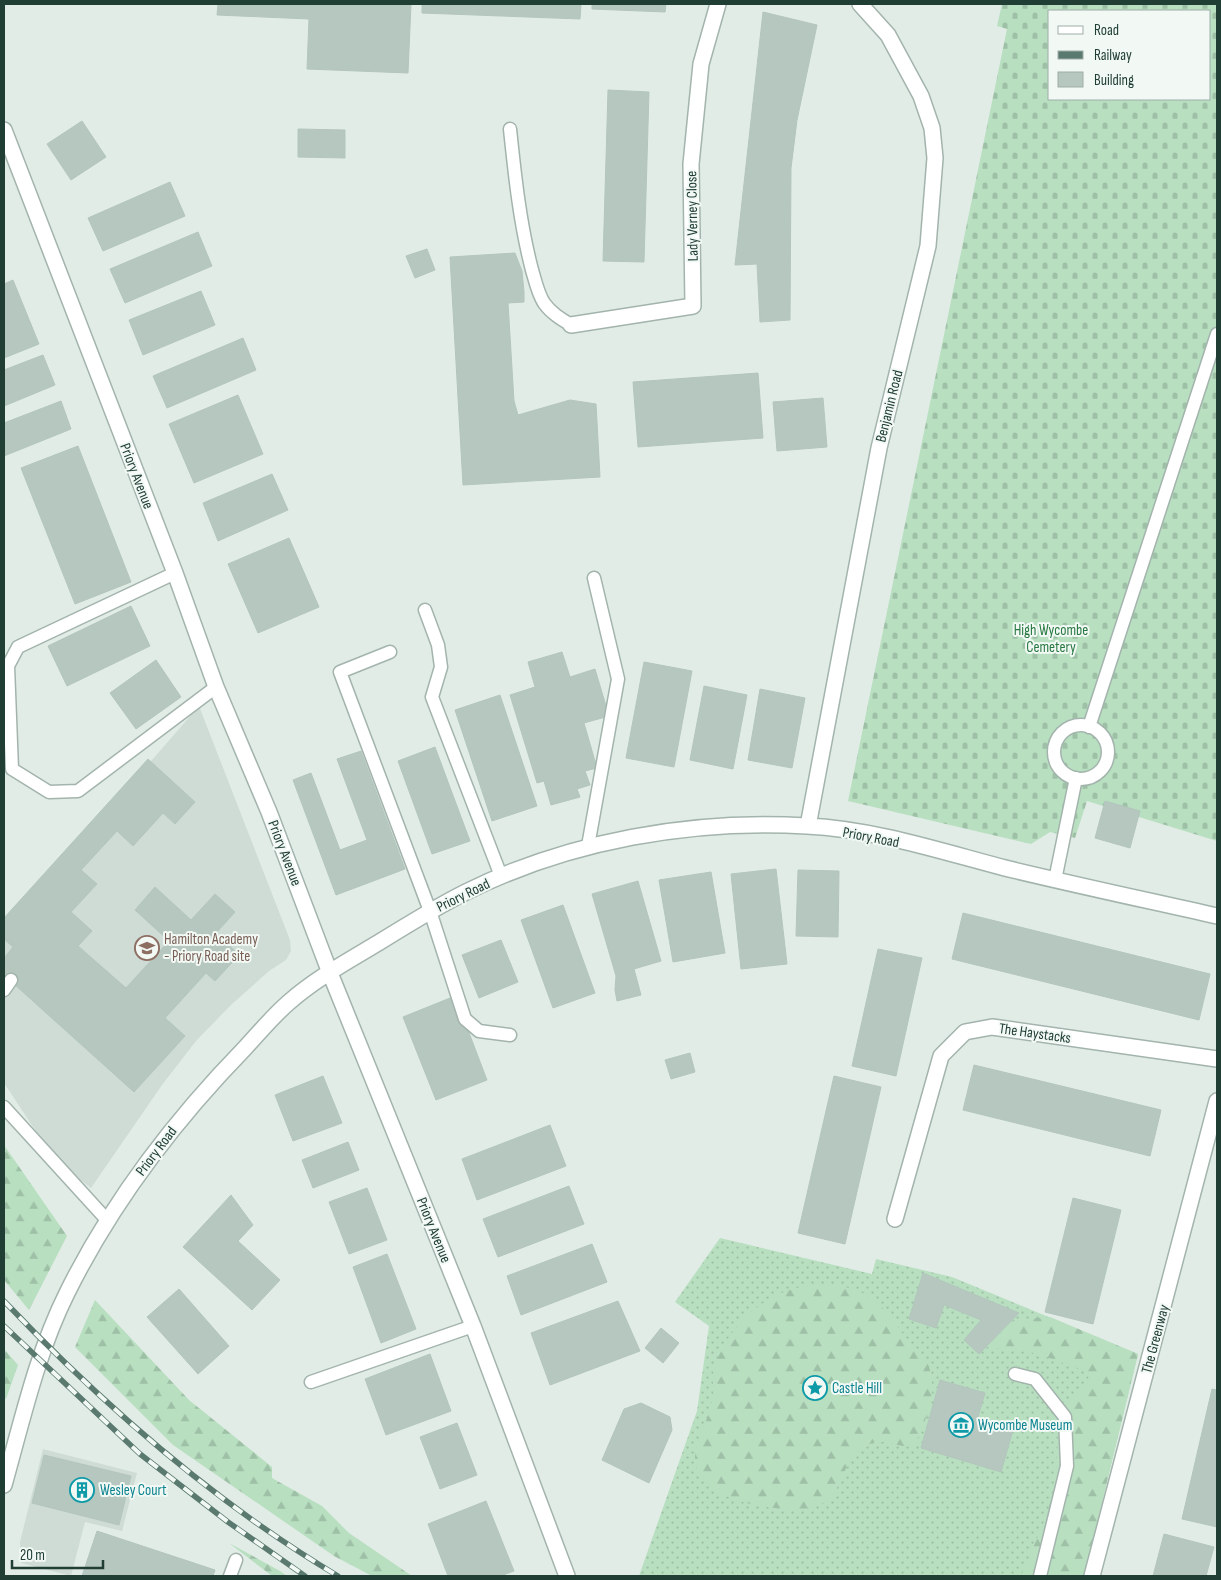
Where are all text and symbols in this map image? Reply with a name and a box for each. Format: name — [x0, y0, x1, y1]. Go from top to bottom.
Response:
legend — [1048, 10, 1211, 100]
text: Road — [1094, 21, 1119, 40]
text: Railway — [1094, 46, 1132, 65]
text: Building — [1094, 71, 1134, 90]
street label: Lady Verney Close — [682, 171, 703, 261]
street label: Benjamin Road — [871, 368, 908, 444]
street label: Priory Avenue — [115, 441, 158, 512]
park label: High Wycombe Cemetery — [1014, 621, 1088, 657]
street label: Priory Avenue — [263, 818, 306, 889]
street label: Priory Road — [841, 823, 901, 852]
street label: Priory Road — [433, 874, 493, 917]
place label: Hamilton Academy - Priory Road site — [164, 930, 258, 966]
school or university icon: Hamilton Academy - Priory Road site — [134, 935, 160, 961]
street label: The Haystacks — [998, 1019, 1072, 1048]
street label: Priory Road — [132, 1123, 181, 1180]
street label: Priory Avenue — [412, 1195, 455, 1266]
street label: The Greenway — [1137, 1302, 1174, 1376]
place icon: Castle Hill — [802, 1375, 828, 1401]
place label: Castle Hill — [832, 1379, 882, 1398]
museum icon: Wycombe Museum — [948, 1412, 974, 1438]
place label: Wycombe Museum — [978, 1416, 1072, 1435]
building icon: Wesley Court — [69, 1477, 95, 1503]
place label: Wesley Court — [100, 1481, 167, 1500]
scale bar — [12, 1538, 104, 1570]
text: 20 m — [20, 1546, 45, 1565]

